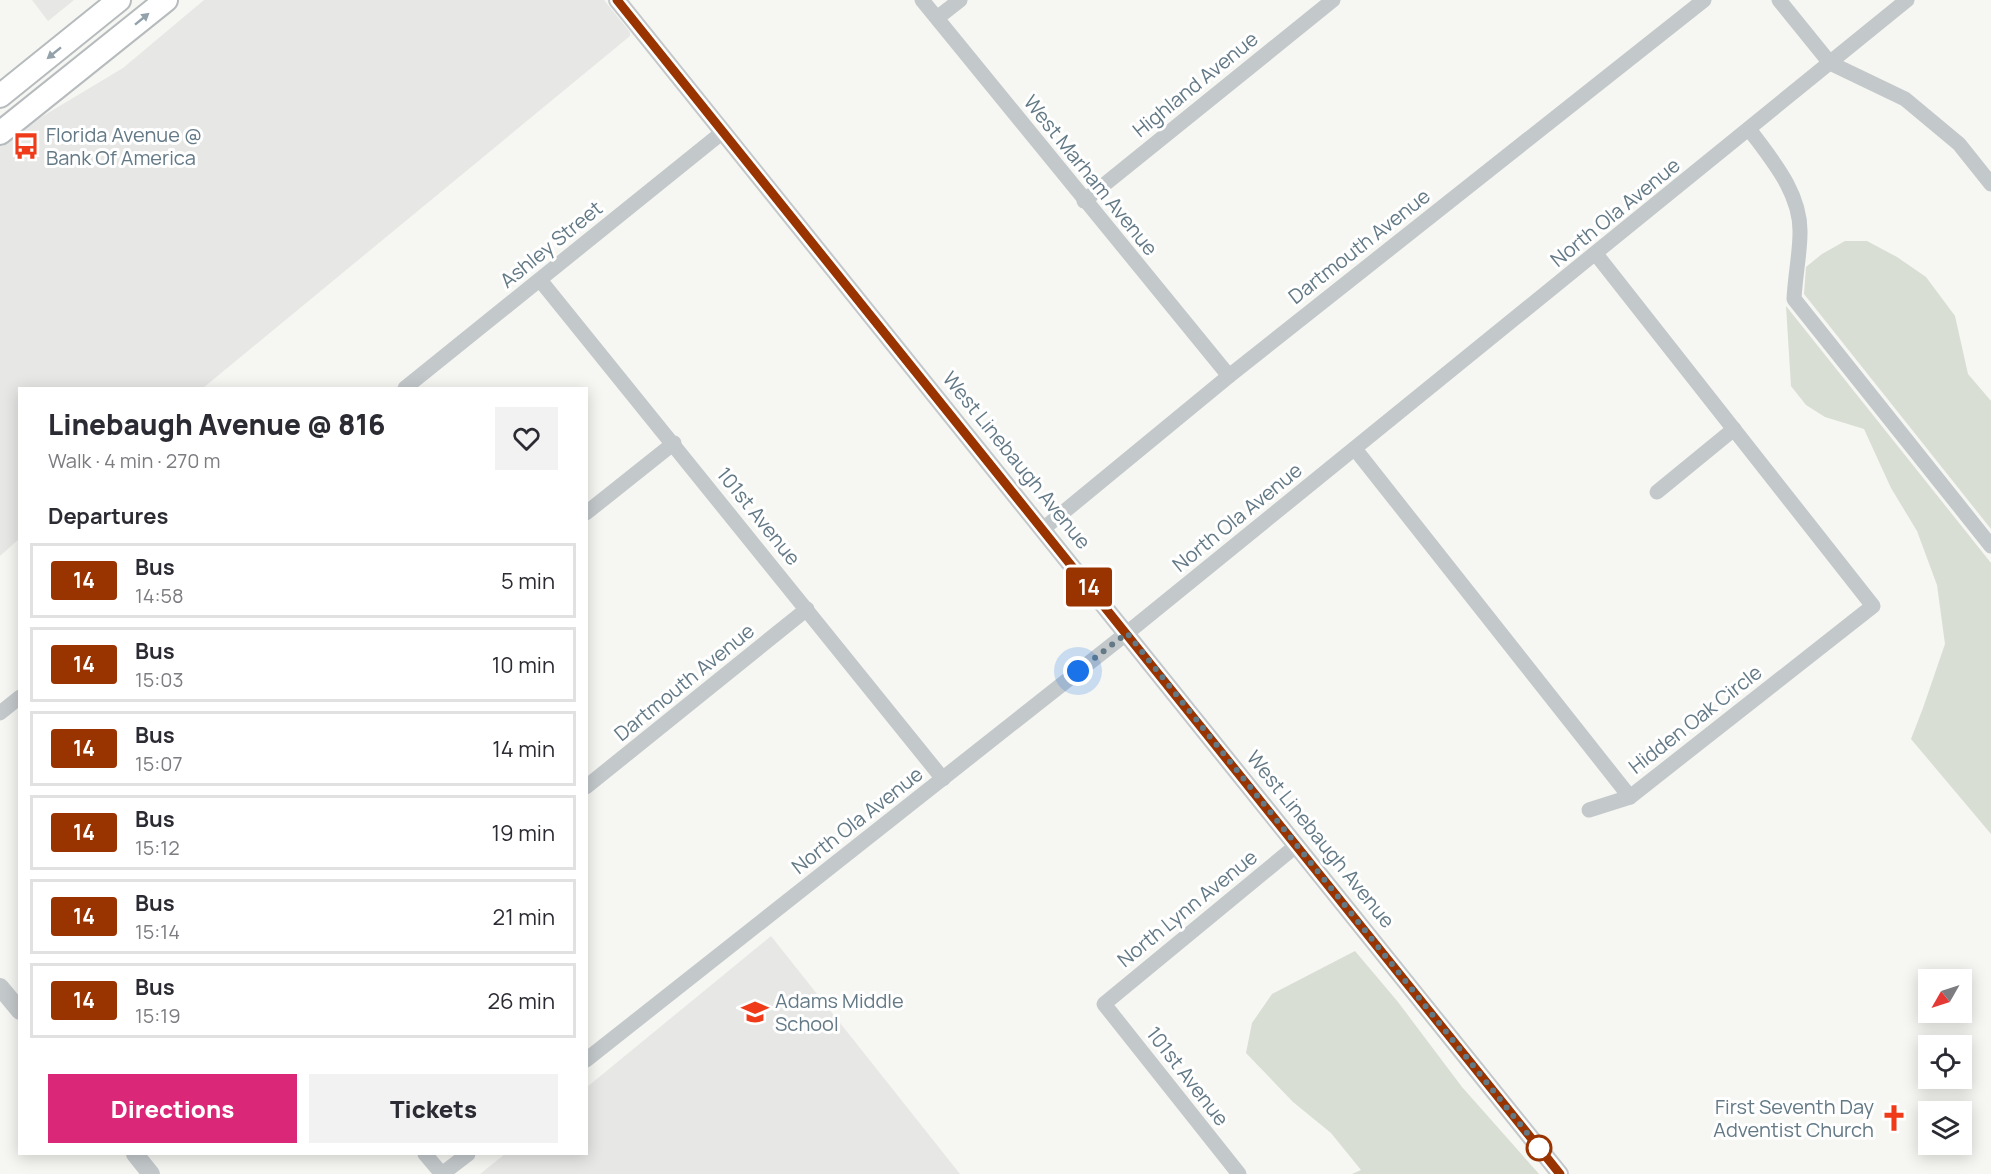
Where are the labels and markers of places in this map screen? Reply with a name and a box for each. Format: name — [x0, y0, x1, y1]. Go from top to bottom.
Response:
place label: Florida Avenue @ Bank Of America — [46, 121, 202, 171]
bus stop icon: Florida Avenue @ Bank Of America — [11, 131, 41, 161]
place label: Adams Middle School — [775, 987, 904, 1037]
school or university icon: Adams Middle School — [740, 997, 770, 1027]
place label: First Seventh Day Adventist Church — [1713, 1093, 1874, 1143]
church icon: First Seventh Day Adventist Church — [1879, 1103, 1909, 1133]
unlabelled marker — [1526, 1135, 1552, 1161]

